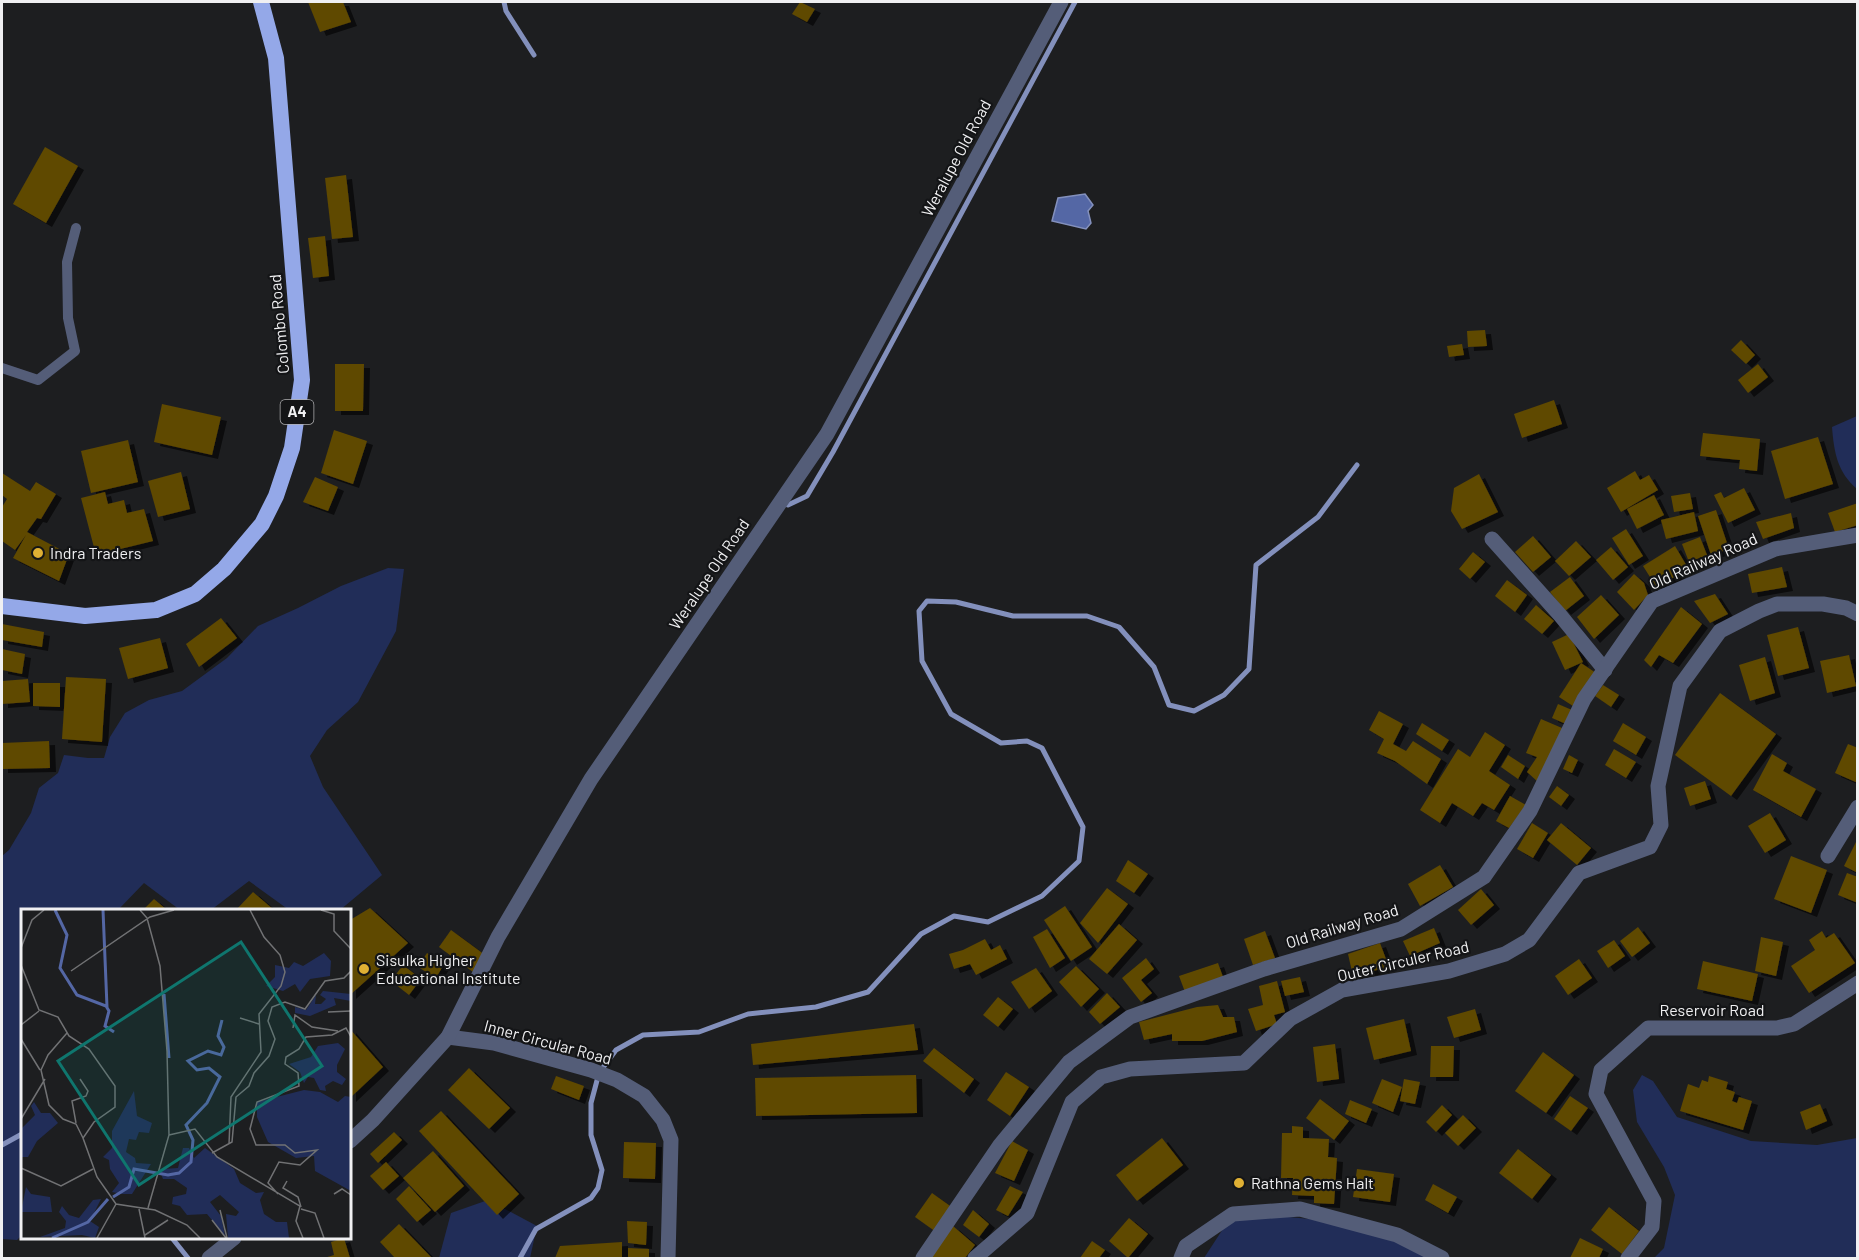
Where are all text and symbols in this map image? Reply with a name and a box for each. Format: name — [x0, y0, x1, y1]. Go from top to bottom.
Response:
street label: Weralupe Old Road — [917, 96, 994, 219]
street label: Colombo Road — [265, 273, 292, 375]
road number: A4 — [280, 400, 314, 424]
street label: Weralupe Old Road — [665, 515, 753, 633]
street label: Old Railway Road — [1646, 528, 1760, 593]
place label: Indra Traders — [50, 543, 142, 562]
marker: Indra Traders — [31, 546, 45, 560]
street label: Old Railway Road — [1283, 899, 1400, 952]
inset map — [21, 909, 351, 1239]
street label: Outer Circuler Road — [1335, 936, 1471, 985]
place label: Sisulka Higher Educational Institute — [376, 950, 521, 987]
marker: Sisulka Higher Educational Institute — [357, 962, 371, 976]
street label: Reservoir Road — [1659, 1000, 1765, 1019]
street label: Inner Circular Road — [482, 1015, 614, 1068]
place label: Rathna Gems Halt — [1251, 1173, 1374, 1192]
marker: Rathna Gems Halt — [1232, 1176, 1246, 1190]

